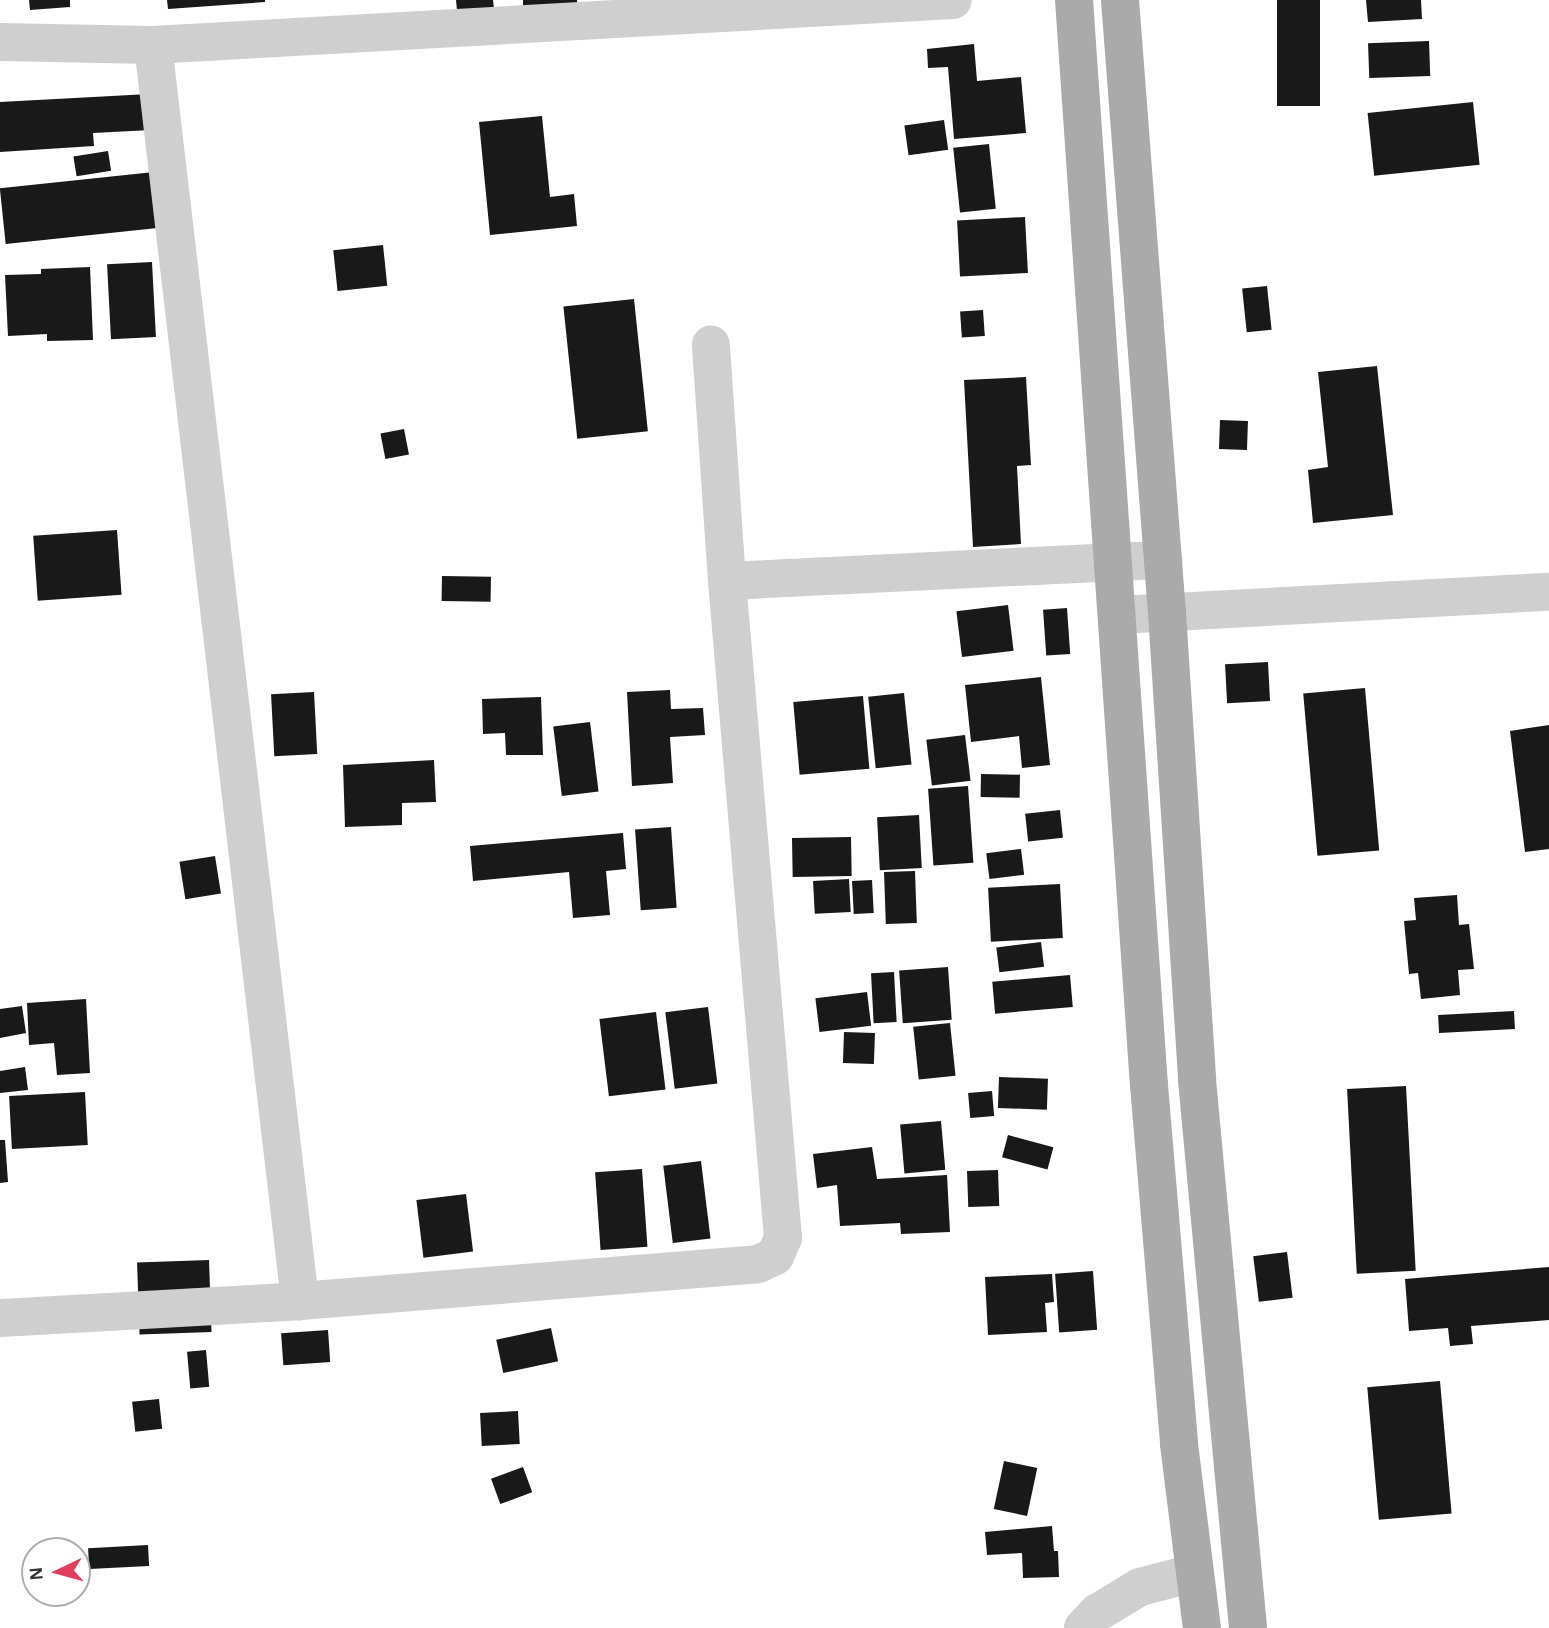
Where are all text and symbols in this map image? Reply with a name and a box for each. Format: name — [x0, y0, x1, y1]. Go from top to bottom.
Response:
north arrow — [21, 1537, 91, 1607]
text: N — [27, 1566, 47, 1581]

